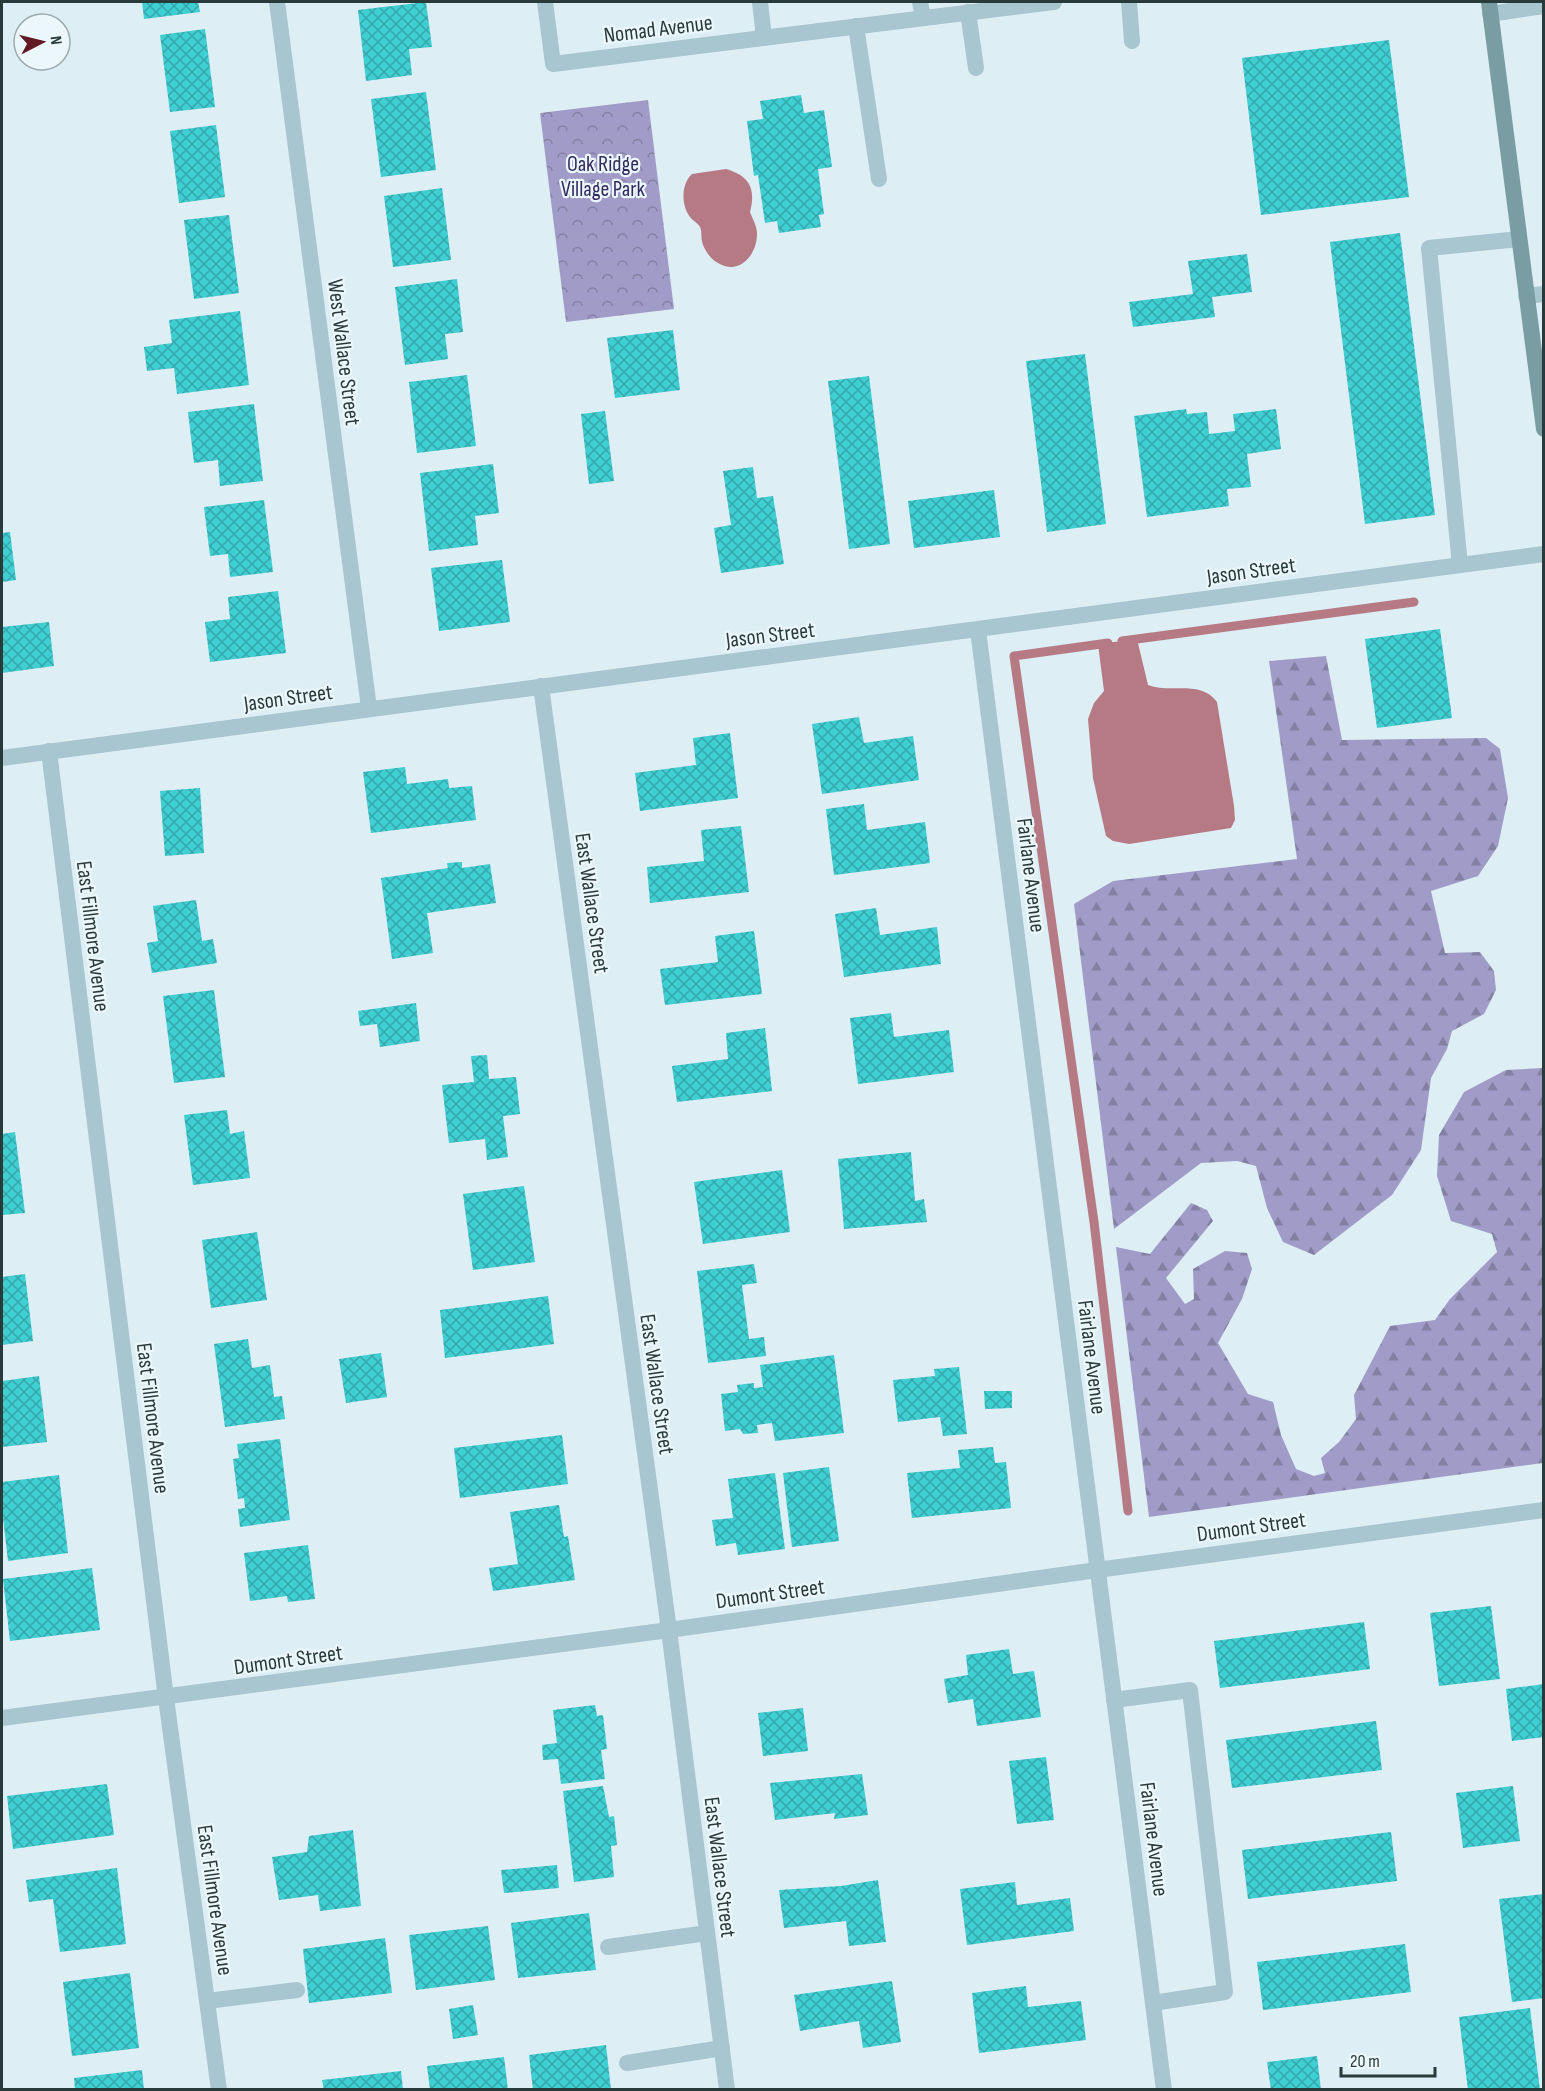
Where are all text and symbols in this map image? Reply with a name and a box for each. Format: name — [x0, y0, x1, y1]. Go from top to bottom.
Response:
street label: Nomad Avenue — [602, 9, 714, 50]
north arrow — [12, 12, 72, 72]
text: N — [45, 35, 65, 46]
park label: Oak Ridge Village Park — [561, 151, 646, 203]
street label: West Wallace Street — [321, 277, 366, 427]
street label: Jason Street — [1204, 552, 1298, 591]
street label: Jason Street — [723, 617, 816, 654]
street label: Jason Street — [241, 679, 335, 718]
street label: Fairlane Avenue — [1010, 816, 1051, 934]
street label: East Wallace Street — [568, 831, 615, 976]
street label: East Fillmore Avenue — [70, 859, 115, 1013]
street label: Fairlane Avenue — [1071, 1298, 1112, 1416]
street label: East Wallace Street — [633, 1312, 680, 1457]
street label: East Fillmore Avenue — [130, 1341, 175, 1495]
street label: Dumont Street — [1195, 1506, 1308, 1548]
street label: Dumont Street — [714, 1573, 827, 1615]
street label: Dumont Street — [232, 1639, 345, 1681]
street label: Fairlane Avenue — [1133, 1780, 1174, 1898]
street label: East Wallace Street — [697, 1795, 742, 1939]
street label: East Fillmore Avenue — [191, 1823, 238, 1977]
scale bar — [1341, 2040, 1436, 2078]
text: 20 m — [1350, 2051, 1380, 2072]

